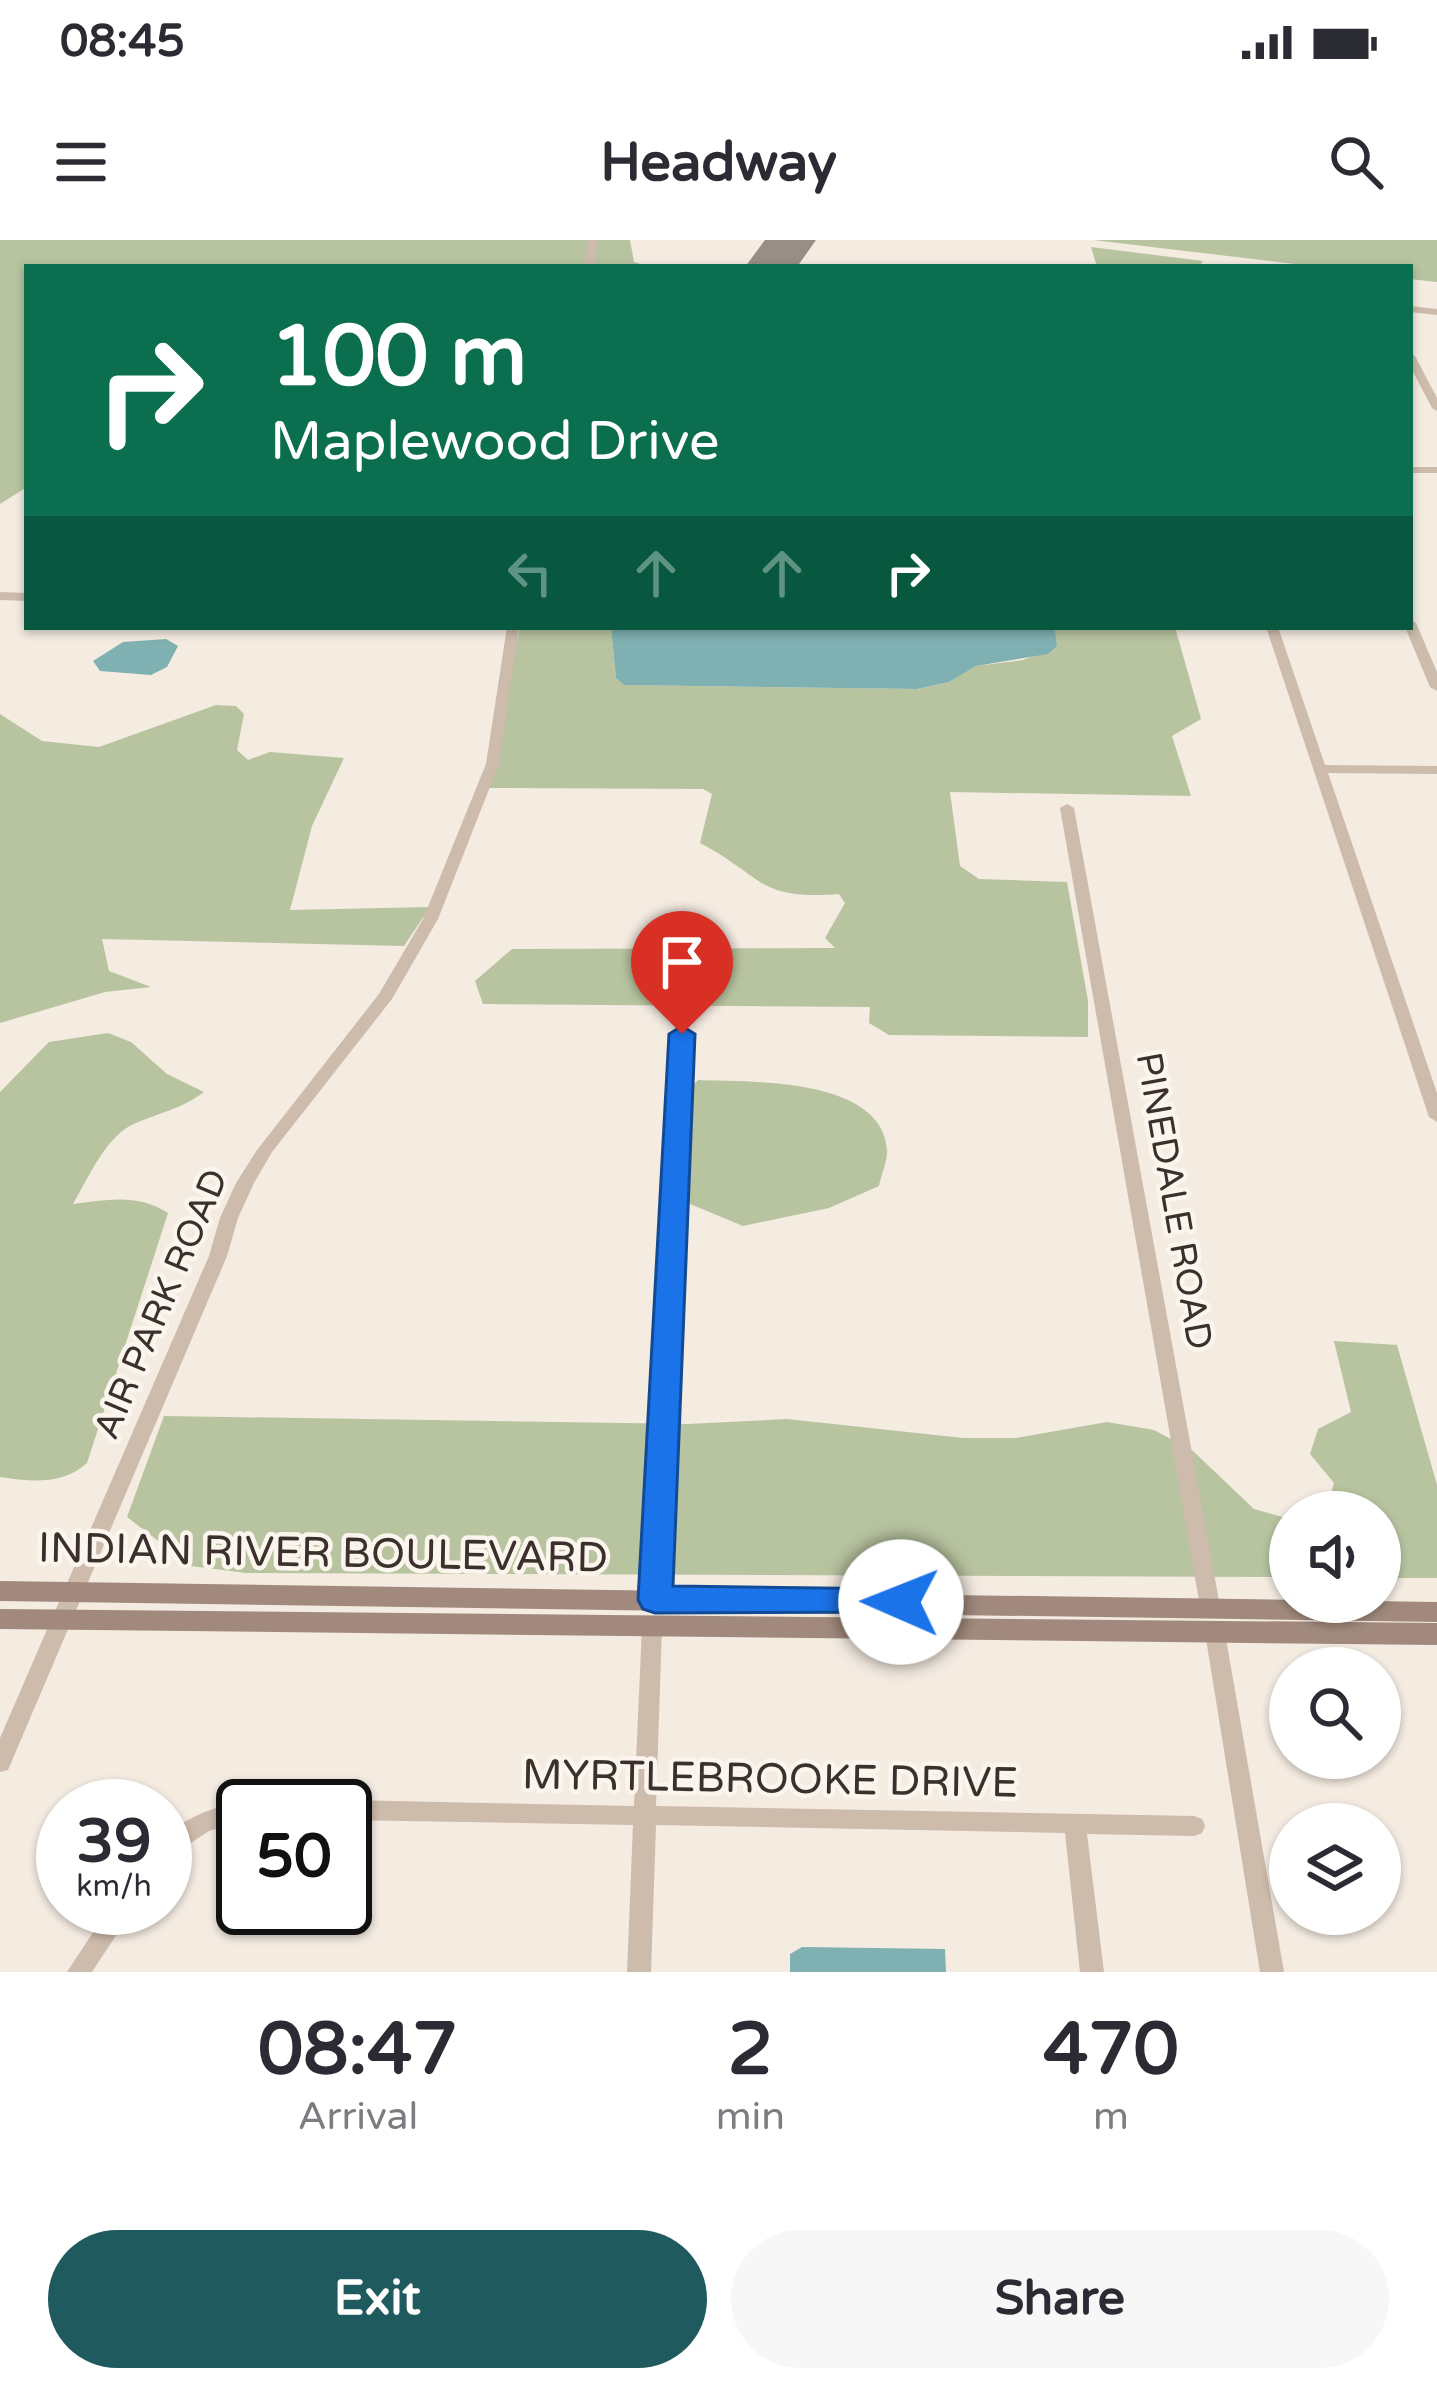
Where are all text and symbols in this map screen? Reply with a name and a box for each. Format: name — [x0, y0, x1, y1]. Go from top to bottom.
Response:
text: 08:45 — [60, 15, 185, 69]
icon: menu — [48, 129, 114, 195]
icon: search — [1323, 129, 1389, 195]
text: Headway — [600, 130, 837, 195]
text: 100 m — [270, 307, 527, 408]
icon: right — [72, 312, 228, 468]
text: Maplewood Drive — [270, 409, 720, 474]
icon: left — [497, 540, 563, 606]
icon: ahead — [623, 540, 689, 606]
icon: ahead — [749, 540, 815, 606]
icon: right — [875, 540, 941, 606]
pin — [631, 911, 733, 1034]
icon: arrive — [649, 929, 715, 995]
street label: PINEDALE ROAD — [1127, 1049, 1221, 1353]
street label: AIR PARK ROAD — [85, 1163, 237, 1445]
map controls — [1269, 1491, 1401, 1935]
button: sound — [1269, 1491, 1401, 1623]
street label: INDIAN RIVER BOULEVARD — [38, 1523, 608, 1583]
position arrow — [838, 1539, 964, 1665]
button: search — [1269, 1647, 1401, 1779]
street label: MYRTLEBROOKE DRIVE — [521, 1749, 1019, 1809]
speed limit sign: 50 — [216, 1779, 372, 1935]
button: layers — [1269, 1803, 1401, 1935]
text: 39 — [76, 1806, 152, 1878]
text: km/h — [76, 1868, 152, 1905]
text: 08:47 — [258, 2007, 458, 2094]
text: 2 — [728, 2007, 773, 2094]
text: 470 — [1043, 2007, 1179, 2094]
text: Arrival — [298, 2093, 418, 2140]
text: min — [716, 2093, 785, 2140]
text: m — [1093, 2093, 1129, 2140]
button: Exit — [48, 2230, 707, 2368]
button: Share — [731, 2230, 1389, 2368]

